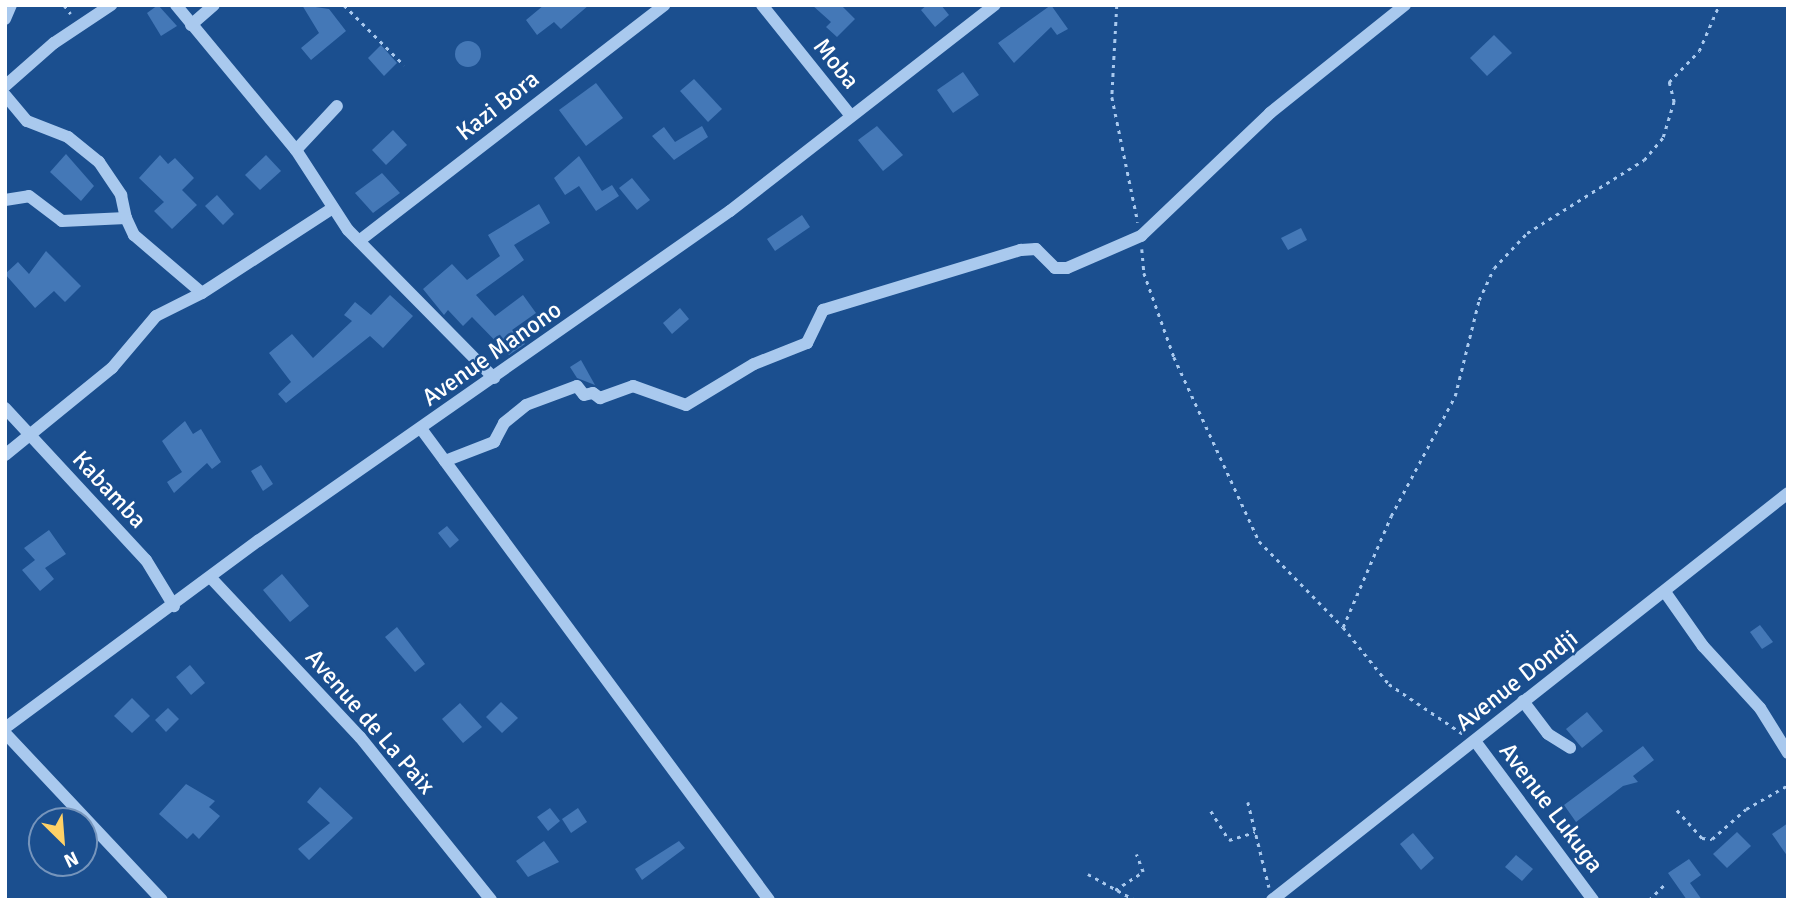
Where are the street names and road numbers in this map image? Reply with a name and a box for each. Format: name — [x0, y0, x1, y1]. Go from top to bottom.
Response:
street label: Moba — [807, 33, 865, 95]
street label: Kazi Bora — [451, 65, 545, 147]
street label: Avenue Manono — [417, 295, 567, 413]
street label: Kabamba — [66, 445, 152, 535]
street label: Avenue Dondji — [1450, 624, 1584, 738]
street label: Avenue de La Paix — [299, 644, 441, 800]
street label: Avenue Lukuga — [1493, 737, 1609, 879]

